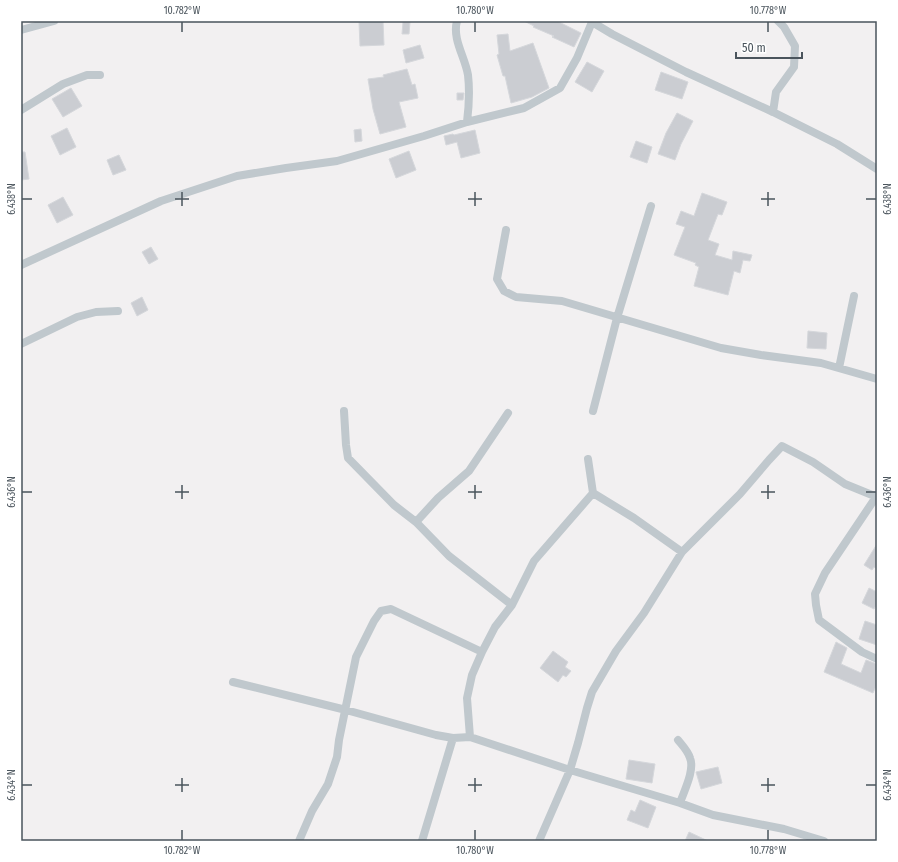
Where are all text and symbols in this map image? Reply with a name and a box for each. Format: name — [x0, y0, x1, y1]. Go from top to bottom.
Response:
text: 10.782°W — [164, 5, 201, 17]
text: 10.780°W — [456, 5, 494, 17]
text: 10.778°W — [750, 5, 787, 17]
scale bar — [736, 34, 802, 60]
text: 50 m — [742, 41, 766, 55]
text: 6.438°N — [6, 183, 18, 215]
text: 6.438°N — [882, 183, 894, 215]
text: 6.436°N — [6, 476, 18, 508]
text: 6.436°N — [882, 476, 894, 508]
text: 6.434°N — [6, 769, 18, 801]
text: 6.434°N — [882, 769, 894, 801]
text: 10.782°W — [164, 845, 201, 857]
text: 10.780°W — [456, 845, 494, 857]
text: 10.778°W — [750, 845, 787, 857]

